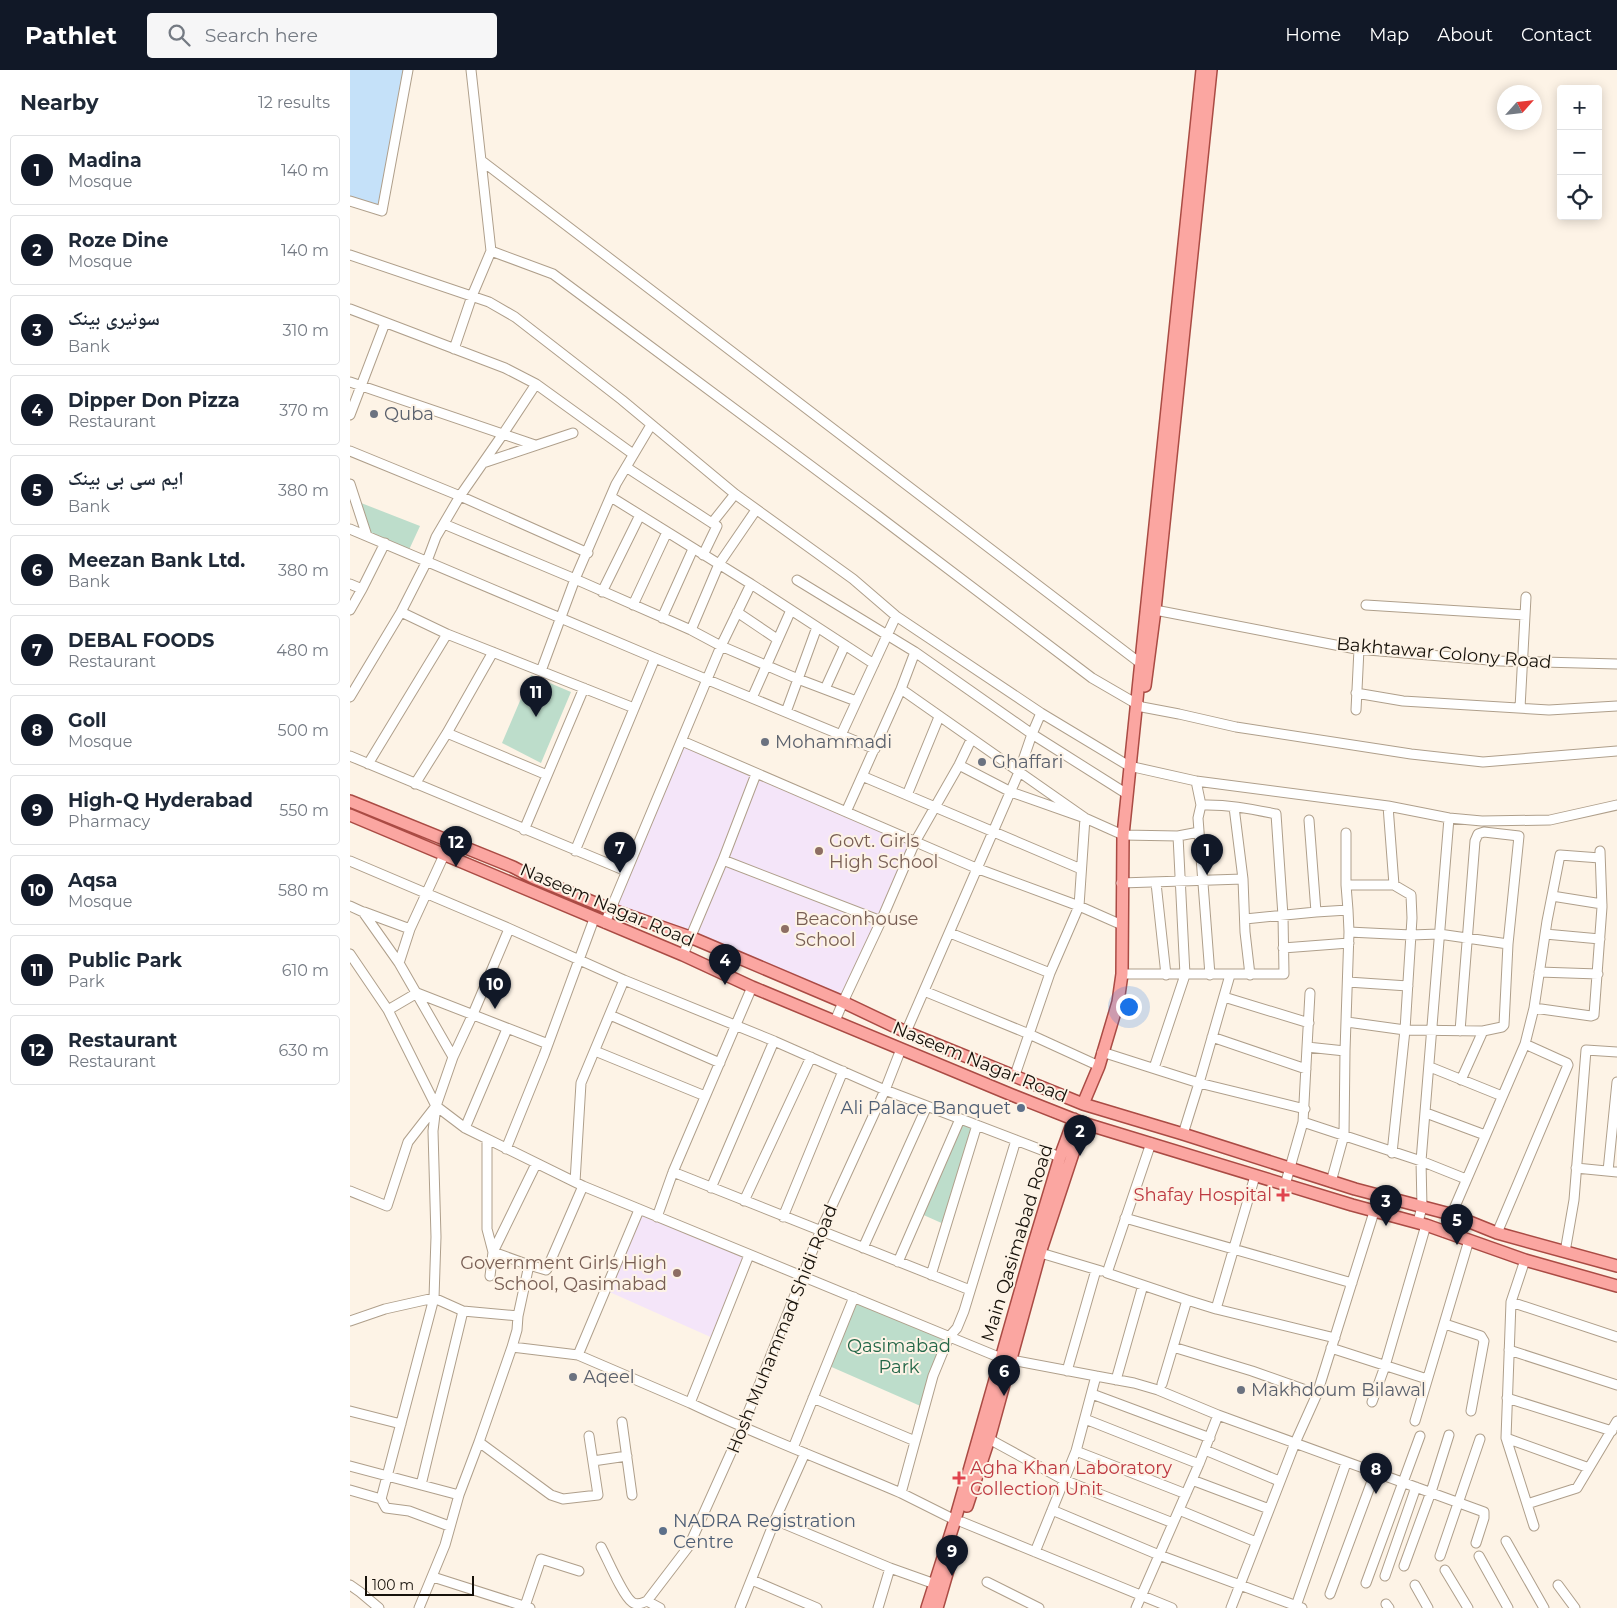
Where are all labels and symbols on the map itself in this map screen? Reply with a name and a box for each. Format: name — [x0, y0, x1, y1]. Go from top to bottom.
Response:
north arrow — [1497, 85, 1542, 130]
place label: Quba — [384, 403, 434, 425]
marker: Quba — [368, 408, 380, 420]
street label: Bakhtawar Colony Road — [1336, 633, 1552, 673]
pin: 11 — [520, 676, 552, 717]
place label: Mohammadi — [775, 731, 892, 753]
marker: Mohammadi — [759, 736, 771, 748]
place label: Ghaffari — [992, 751, 1063, 773]
marker: Ghaffari — [976, 756, 988, 768]
pin: 12 — [440, 826, 472, 867]
place label: Govt. Girls High School — [829, 830, 938, 873]
pin: 7 — [604, 832, 636, 873]
pin: 1 — [1191, 834, 1223, 875]
marker: Govt. Girls High School — [813, 845, 825, 857]
street label: Naseem Nagar Road — [517, 858, 697, 952]
place label: Beaconhouse School — [795, 908, 919, 951]
marker: Beaconhouse School — [779, 923, 791, 935]
pin: 4 — [709, 944, 741, 985]
pin: 10 — [479, 968, 511, 1009]
your location — [1116, 994, 1142, 1020]
street label: Naseem Nagar Road — [889, 1017, 1071, 1107]
place label: Ali Palace Banquet — [841, 1097, 1011, 1119]
marker: Ali Palace Banquet — [1015, 1102, 1027, 1114]
pin: 2 — [1064, 1115, 1096, 1156]
street label: Main Qasimabad Road — [976, 1142, 1058, 1344]
place label: Shafay Hospital — [1133, 1184, 1272, 1206]
pin: 3 — [1370, 1185, 1402, 1226]
marker: Shafay Hospital — [1276, 1188, 1290, 1202]
street label: Hosh Muhammad Shidi Road — [722, 1201, 842, 1457]
pin: 5 — [1441, 1204, 1473, 1245]
place label: Government Girls High School, Qasimabad — [460, 1252, 667, 1295]
marker: Government Girls High School, Qasimabad — [671, 1267, 683, 1279]
park label: Qasimabad Park — [847, 1335, 951, 1378]
pin: 6 — [988, 1355, 1020, 1396]
place label: Aqeel — [583, 1366, 635, 1388]
marker: Aqeel — [567, 1371, 579, 1383]
place label: Makhdoum Bilawal — [1251, 1379, 1426, 1401]
marker: Makhdoum Bilawal — [1235, 1384, 1247, 1396]
pin: 8 — [1360, 1453, 1392, 1494]
place label: Agha Khan Laboratory Collection Unit — [970, 1457, 1172, 1500]
marker: Agha Khan Laboratory Collection Unit — [952, 1471, 966, 1485]
place label: NADRA Registration Centre — [673, 1510, 856, 1553]
marker: NADRA Registration Centre — [657, 1525, 669, 1537]
pin: 9 — [936, 1535, 968, 1576]
scale bar — [365, 1573, 474, 1596]

